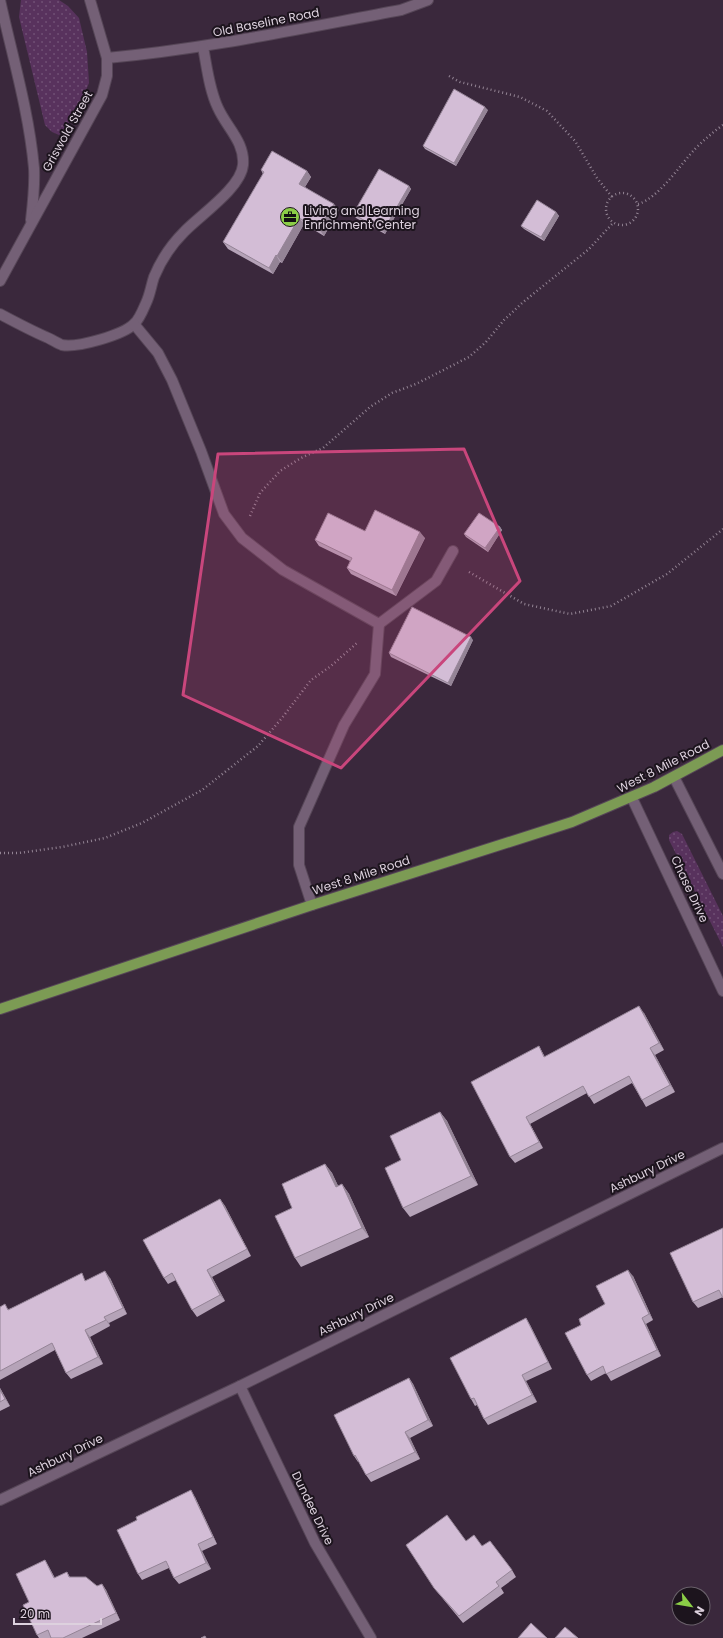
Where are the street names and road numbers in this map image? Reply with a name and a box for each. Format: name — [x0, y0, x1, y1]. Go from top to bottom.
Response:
street label: Old Baseline Road — [211, 3, 321, 41]
street label: Griswold Street — [38, 88, 96, 174]
street label: West 8 Mile Road — [614, 735, 712, 797]
street label: West 8 Mile Road — [310, 851, 412, 899]
street label: Chase Drive — [667, 853, 713, 925]
street label: Ashbury Drive — [606, 1145, 688, 1197]
street label: Ashbury Drive — [315, 1288, 397, 1340]
street label: Ashbury Drive — [24, 1429, 106, 1481]
street label: Dundee Drive — [288, 1468, 338, 1548]

